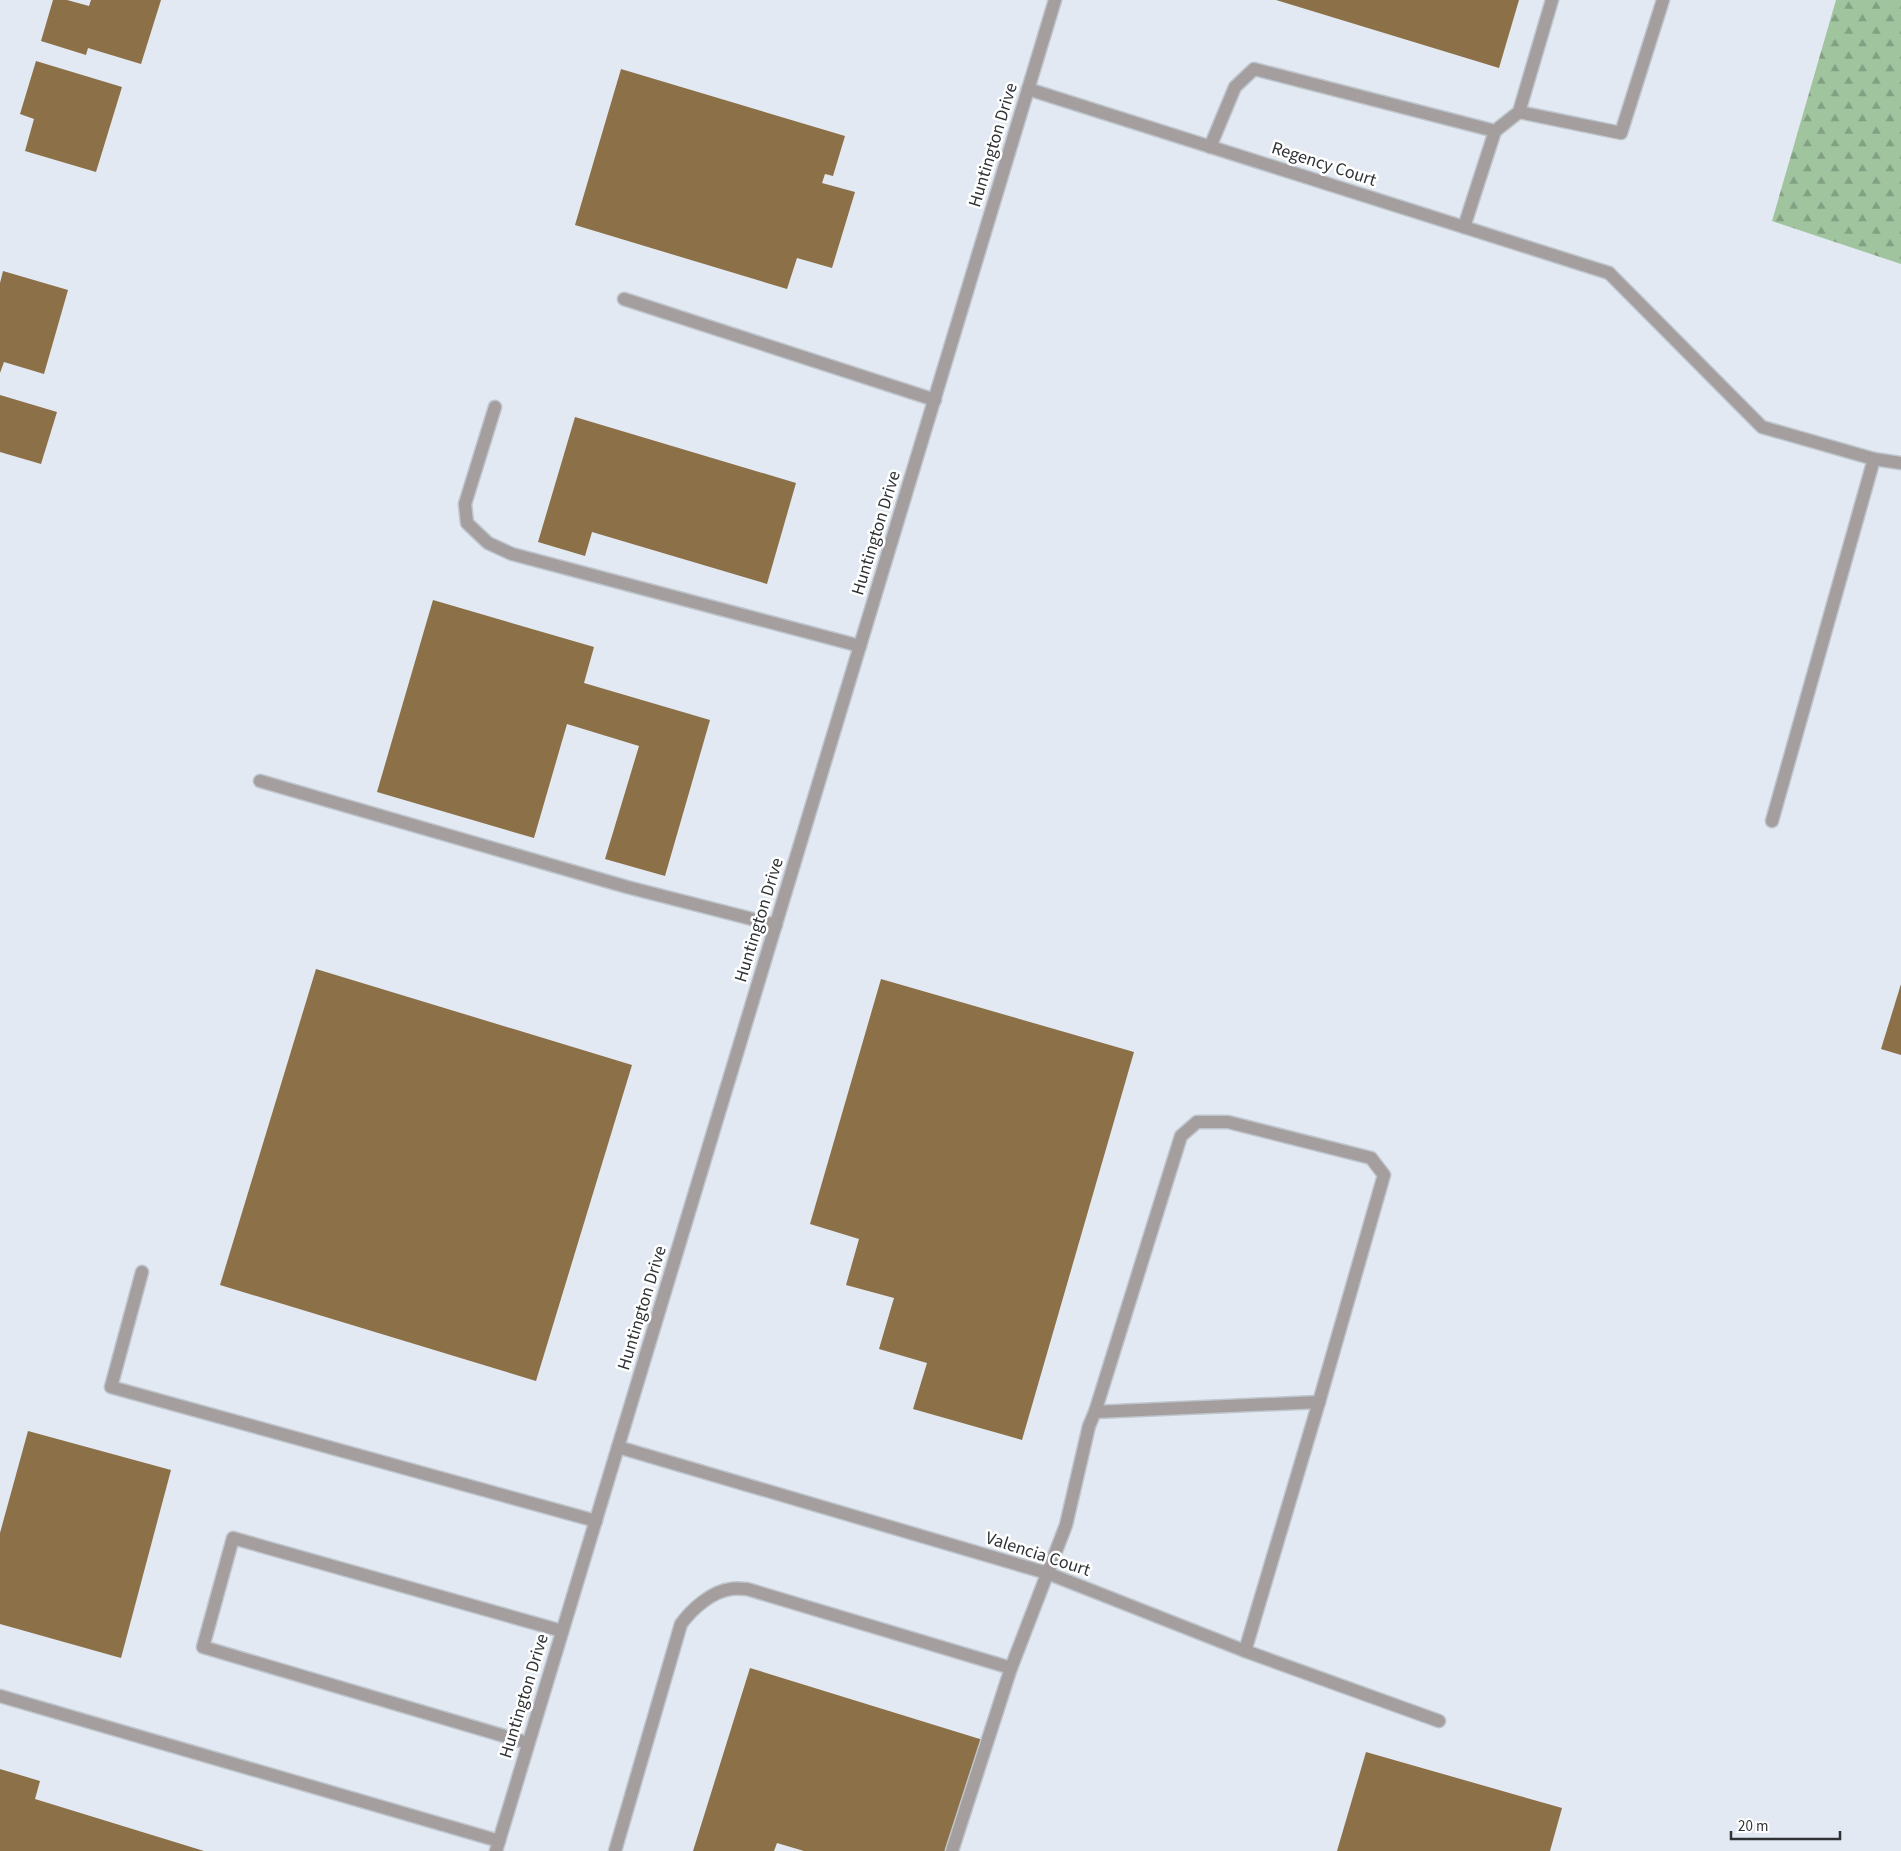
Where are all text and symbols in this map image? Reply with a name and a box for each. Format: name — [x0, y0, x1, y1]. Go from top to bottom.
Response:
street label: Huntington Drive — [962, 80, 1024, 210]
street label: Regency Court — [1268, 135, 1380, 193]
street label: Huntington Drive — [845, 468, 907, 598]
street label: Huntington Drive — [728, 855, 790, 985]
street label: Huntington Drive — [611, 1243, 673, 1373]
street label: Valencia Court — [982, 1525, 1094, 1583]
street label: Huntington Drive — [493, 1631, 555, 1761]
scale bar — [1731, 1808, 1840, 1840]
text: 20 m — [1738, 1816, 1768, 1837]

